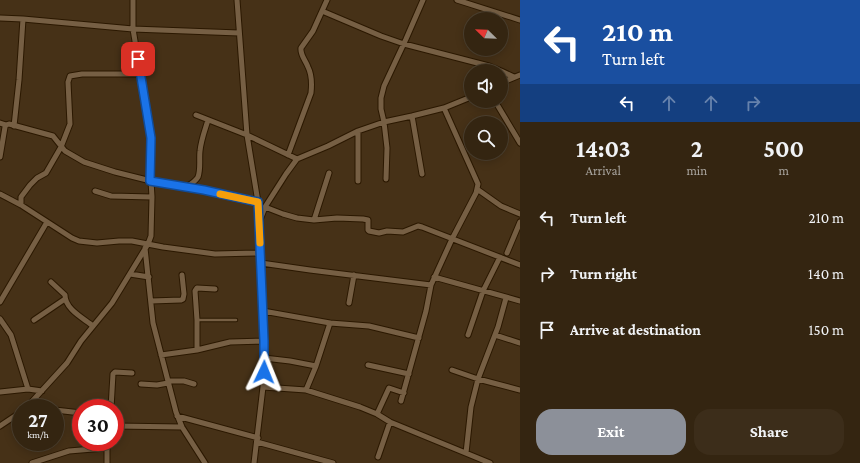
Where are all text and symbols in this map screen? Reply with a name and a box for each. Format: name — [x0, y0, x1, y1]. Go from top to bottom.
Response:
north arrow — [464, 12, 508, 56]
map controls — [464, 12, 508, 160]
icon: left — [536, 16, 588, 68]
text: 210 m — [602, 16, 673, 47]
pin — [121, 42, 155, 76]
icon: arrive — [127, 48, 149, 70]
text: Turn left — [602, 49, 665, 69]
button: sound — [464, 64, 508, 108]
icon: left — [616, 92, 638, 114]
icon: ahead — [658, 92, 680, 114]
icon: ahead — [700, 92, 722, 114]
icon: right — [742, 92, 764, 114]
button: search — [464, 116, 508, 160]
text: 14:03 — [576, 135, 630, 162]
text: 2 — [691, 135, 703, 162]
text: 500 — [763, 135, 804, 162]
text: Arrival — [586, 163, 621, 178]
text: min — [686, 163, 707, 178]
text: m — [778, 163, 789, 178]
icon: left — [536, 207, 558, 229]
text: Turn left — [570, 210, 626, 226]
text: 210 m — [809, 210, 844, 226]
icon: right — [536, 263, 558, 285]
text: Turn right — [570, 266, 637, 282]
text: 140 m — [808, 266, 844, 282]
icon: arrive — [536, 319, 558, 341]
text: Arrive at destination — [570, 322, 701, 338]
text: 150 m — [809, 322, 844, 338]
position arrow — [243, 351, 285, 393]
speed limit sign: 30 — [72, 399, 124, 451]
text: 27 — [28, 409, 48, 431]
button: Exit — [536, 409, 686, 455]
button: Share — [694, 409, 844, 455]
text: km/h — [27, 429, 49, 440]

